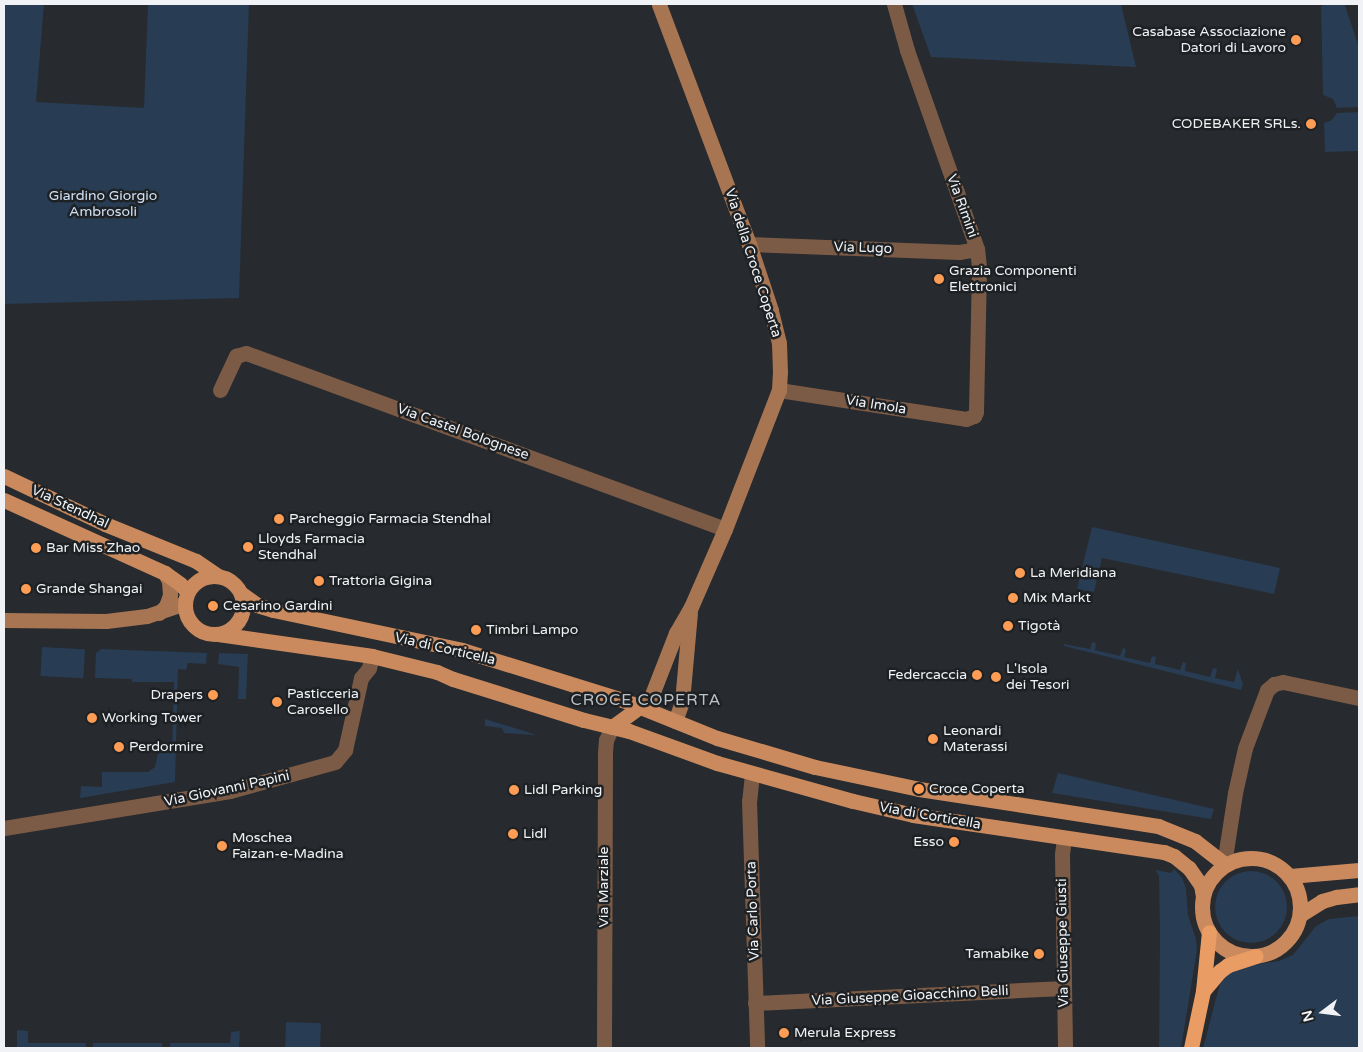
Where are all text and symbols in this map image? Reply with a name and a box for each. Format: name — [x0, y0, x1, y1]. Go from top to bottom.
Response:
place label: Casabase Associazione Datori di Lavoro — [1132, 24, 1286, 56]
marker: Casabase Associazione Datori di Lavoro — [1290, 34, 1302, 46]
place label: CODEBAKER SRLs. — [1172, 116, 1301, 132]
marker: CODEBAKER SRLs. — [1305, 118, 1317, 130]
street label: Via Rimini — [943, 172, 981, 240]
street label: Via della Croce Coperta — [721, 186, 785, 340]
park label: Giardino Giorgio Ambrosoli — [49, 188, 157, 220]
street label: Via Lugo — [833, 239, 893, 257]
place label: Grazia Componenti Elettronici — [949, 263, 1077, 296]
marker: Grazia Componenti Elettronici — [933, 273, 945, 285]
street label: Via Imola — [844, 392, 908, 418]
street label: Via Castel Bolognese — [395, 400, 531, 464]
street label: Via Stendhal — [29, 482, 111, 532]
place label: Parcheggio Farmacia Stendhal — [289, 511, 491, 527]
marker: Parcheggio Farmacia Stendhal — [273, 513, 285, 525]
place label: Lloyds Farmacia Stendhal — [258, 531, 365, 564]
place label: Bar Miss Zhao — [46, 540, 140, 556]
marker: Lloyds Farmacia Stendhal — [242, 541, 254, 553]
marker: Bar Miss Zhao — [30, 542, 42, 554]
place label: La Meridiana — [1030, 565, 1116, 581]
marker: La Meridiana — [1014, 567, 1026, 579]
place label: Trattoria Gigina — [329, 573, 432, 589]
marker: Trattoria Gigina — [313, 575, 325, 587]
place label: Grande Shangai — [36, 581, 142, 597]
marker: Grande Shangai — [20, 583, 32, 595]
place label: Mix Markt — [1023, 590, 1091, 606]
marker: Mix Markt — [1007, 592, 1019, 604]
place label: Cesarino Gardini — [223, 598, 332, 614]
marker: Cesarino Gardini — [207, 600, 219, 612]
place label: Tigotà — [1018, 618, 1060, 634]
marker: Tigotà — [1002, 620, 1014, 632]
place label: Timbri Lampo — [486, 622, 578, 638]
marker: Timbri Lampo — [470, 624, 482, 636]
street label: Via di Corticella — [393, 629, 497, 669]
place label: L'Isola dei Tesori — [1006, 661, 1070, 694]
place label: Federcaccia — [888, 667, 967, 683]
marker: Federcaccia — [971, 669, 983, 681]
marker: L'Isola dei Tesori — [990, 671, 1002, 683]
place label: Pasticceria Carosello — [287, 686, 359, 719]
place label: Drapers — [151, 687, 203, 703]
marker: Drapers — [207, 689, 219, 701]
district label: CROCE COPERTA — [569, 690, 723, 710]
marker: Pasticceria Carosello — [271, 696, 283, 708]
place label: Working Tower — [102, 710, 202, 726]
marker: Working Tower — [86, 712, 98, 724]
place label: Leonardi Materassi — [943, 723, 1008, 756]
marker: Leonardi Materassi — [927, 733, 939, 745]
place label: Perdormire — [129, 739, 203, 755]
marker: Perdormire — [113, 741, 125, 753]
street label: Via Giovanni Papini — [163, 768, 291, 810]
place label: Croce Coperta — [929, 781, 1025, 797]
place label: Lidl Parking — [524, 782, 602, 798]
marker: Croce Coperta — [913, 783, 925, 795]
marker: Lidl Parking — [508, 784, 520, 796]
street label: Via di Corticella — [878, 799, 982, 833]
place label: Lidl — [523, 826, 547, 842]
marker: Lidl — [507, 828, 519, 840]
place label: Moschea Faizan-e-Madina — [232, 830, 344, 862]
place label: Esso — [913, 834, 944, 850]
marker: Esso — [948, 836, 960, 848]
marker: Moschea Faizan-e-Madina — [216, 840, 228, 852]
street label: Via Marziale — [596, 846, 612, 928]
street label: Via Carlo Porta — [743, 861, 763, 961]
street label: Via Giuseppe Giusti — [1053, 878, 1073, 1008]
place label: Tamabike — [965, 946, 1029, 962]
marker: Tamabike — [1033, 948, 1045, 960]
street label: Via Giuseppe Gioacchino Belli — [811, 982, 1009, 1010]
north arrow — [1298, 987, 1348, 1037]
text: N — [1298, 1008, 1318, 1024]
place label: Merula Express — [794, 1025, 896, 1041]
marker: Merula Express — [778, 1027, 790, 1039]

